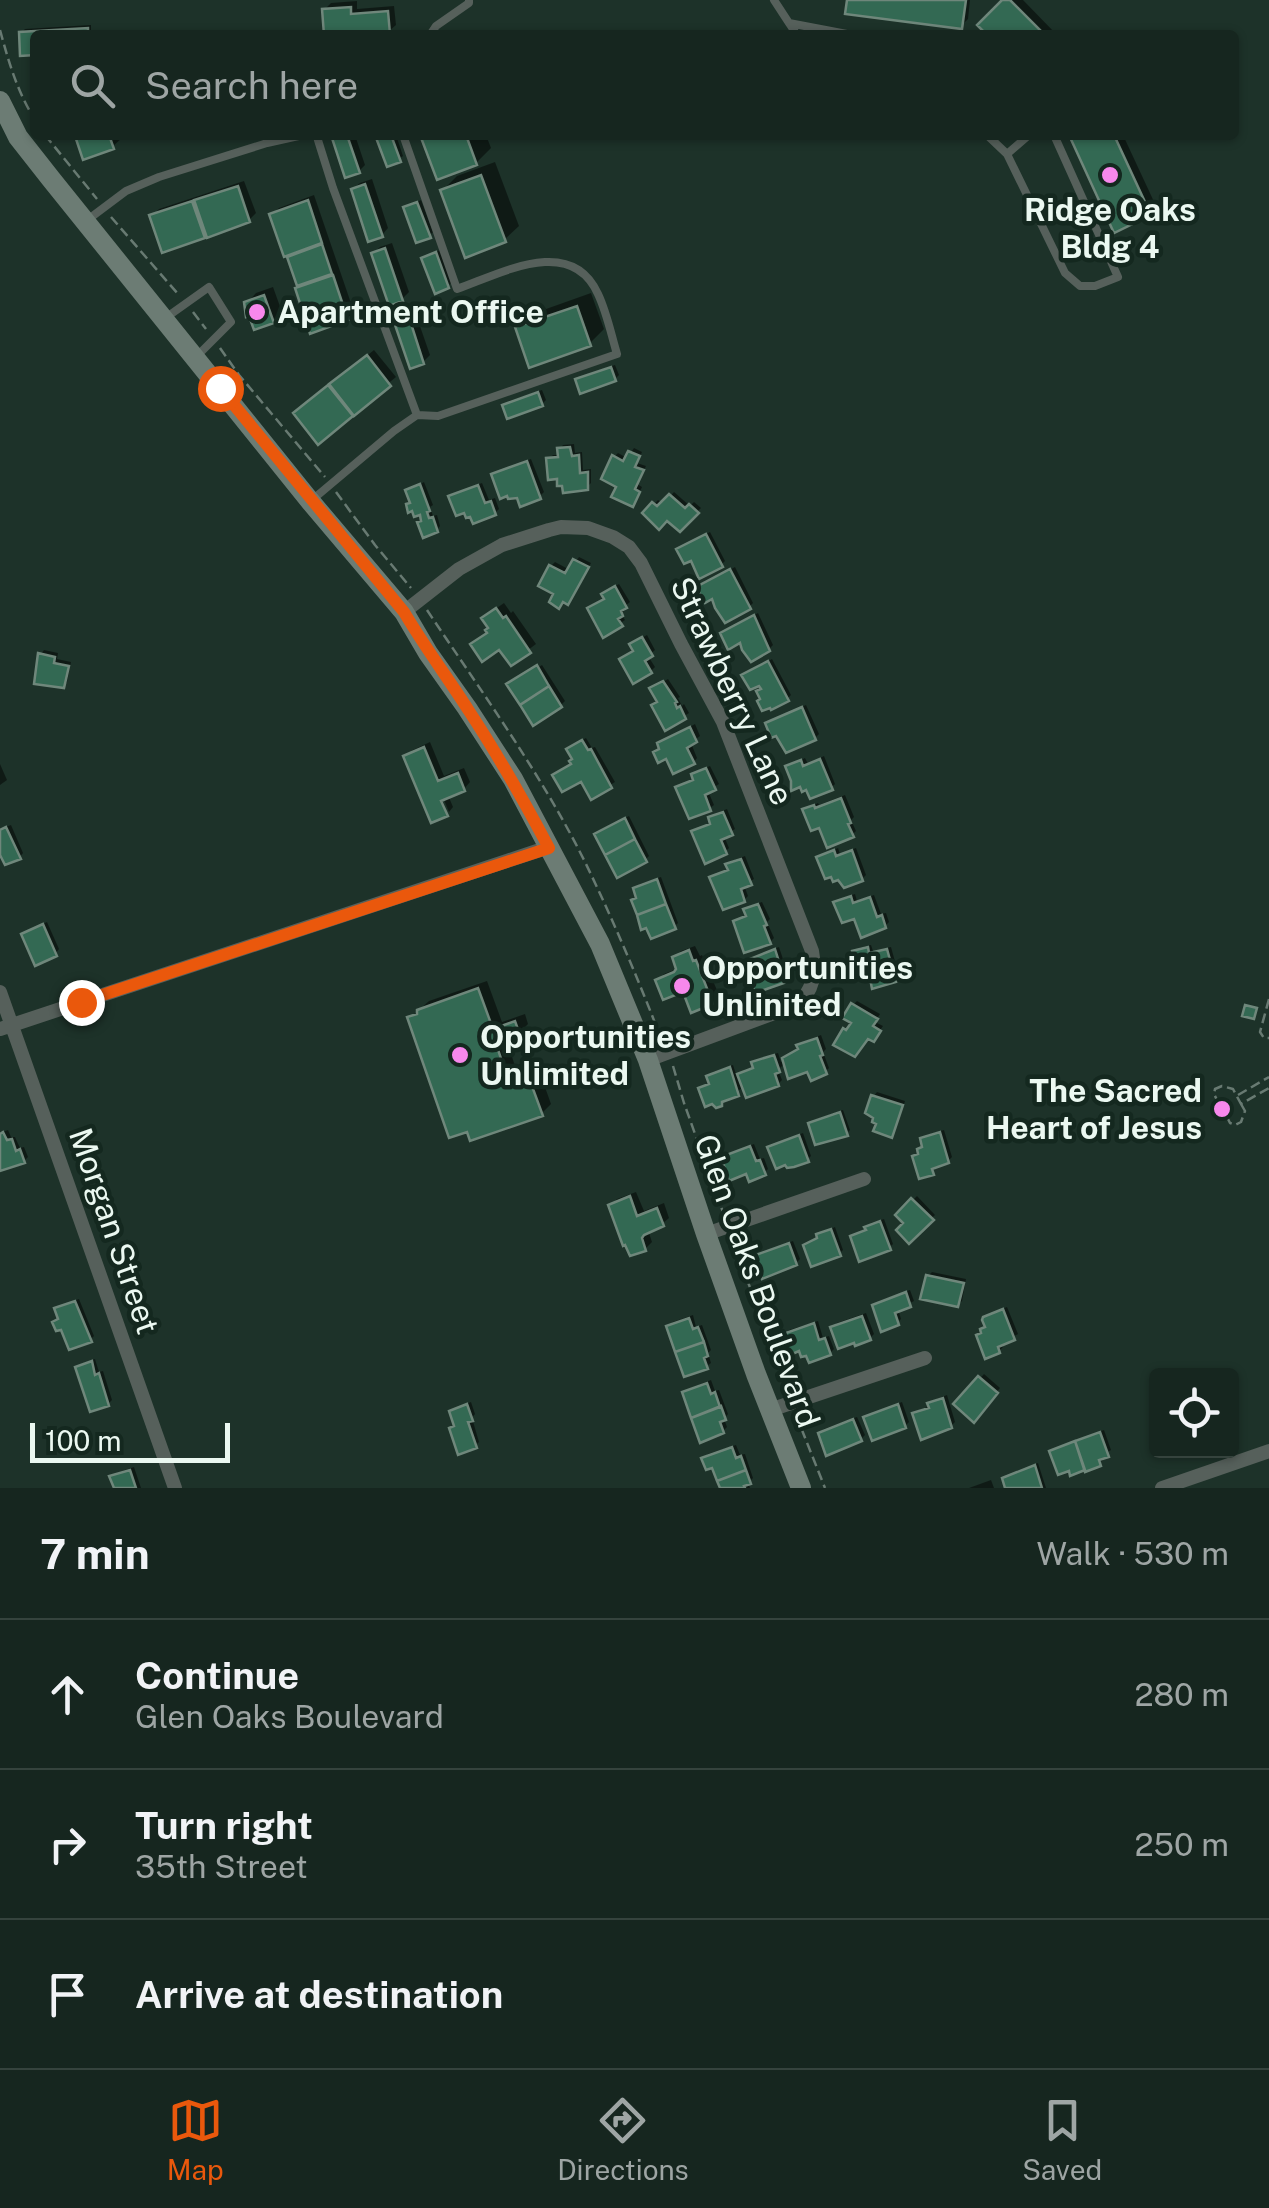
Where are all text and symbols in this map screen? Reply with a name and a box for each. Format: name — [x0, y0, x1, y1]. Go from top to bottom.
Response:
search box — [30, 30, 1239, 140]
icon: search — [65, 58, 120, 113]
text: Search here — [145, 63, 358, 108]
marker: Ridge Oaks Bldg 4 — [1099, 164, 1121, 186]
place label: Ridge Oaks Bldg 4 — [1024, 191, 1196, 265]
place label: Apartment Office — [277, 293, 544, 330]
marker: Apartment Office — [246, 301, 268, 323]
route start — [198, 366, 244, 412]
street label: Strawberry Lane — [663, 571, 801, 811]
place label: Opportunities Unlinited — [702, 949, 913, 1023]
marker: Opportunities Unlinited — [671, 975, 693, 997]
route end — [59, 980, 105, 1026]
place label: Opportunities Unlimited — [480, 1018, 691, 1092]
marker: Opportunities Unlimited — [449, 1044, 471, 1066]
place label: The Sacred Heart of Jesus — [986, 1072, 1202, 1146]
marker: The Sacred Heart of Jesus — [1211, 1098, 1233, 1120]
street label: Morgan Street — [62, 1123, 167, 1339]
street label: Glen Oaks Boulevard — [687, 1129, 828, 1432]
map controls — [1149, 1368, 1239, 1458]
button: locate — [1149, 1368, 1239, 1458]
scale bar — [30, 1418, 230, 1462]
text: 100 m — [45, 1424, 122, 1457]
text: 7 min — [40, 1529, 150, 1578]
text: Walk · 530 m — [1037, 1535, 1229, 1572]
text: Continue — [135, 1653, 299, 1698]
icon: ahead — [40, 1667, 95, 1722]
text: 280 m — [1134, 1676, 1229, 1713]
text: Glen Oaks Boulevard — [135, 1698, 444, 1735]
text: Turn right — [135, 1803, 313, 1848]
icon: right — [40, 1817, 95, 1872]
text: 250 m — [1134, 1826, 1229, 1863]
text: 35th Street — [135, 1848, 308, 1885]
icon: arrive — [40, 1967, 95, 2022]
text: Arrive at destination — [135, 1972, 503, 2017]
tab: Map — [167, 2093, 224, 2186]
tab: Directions — [557, 2093, 689, 2186]
tab: Saved — [1022, 2093, 1102, 2186]

